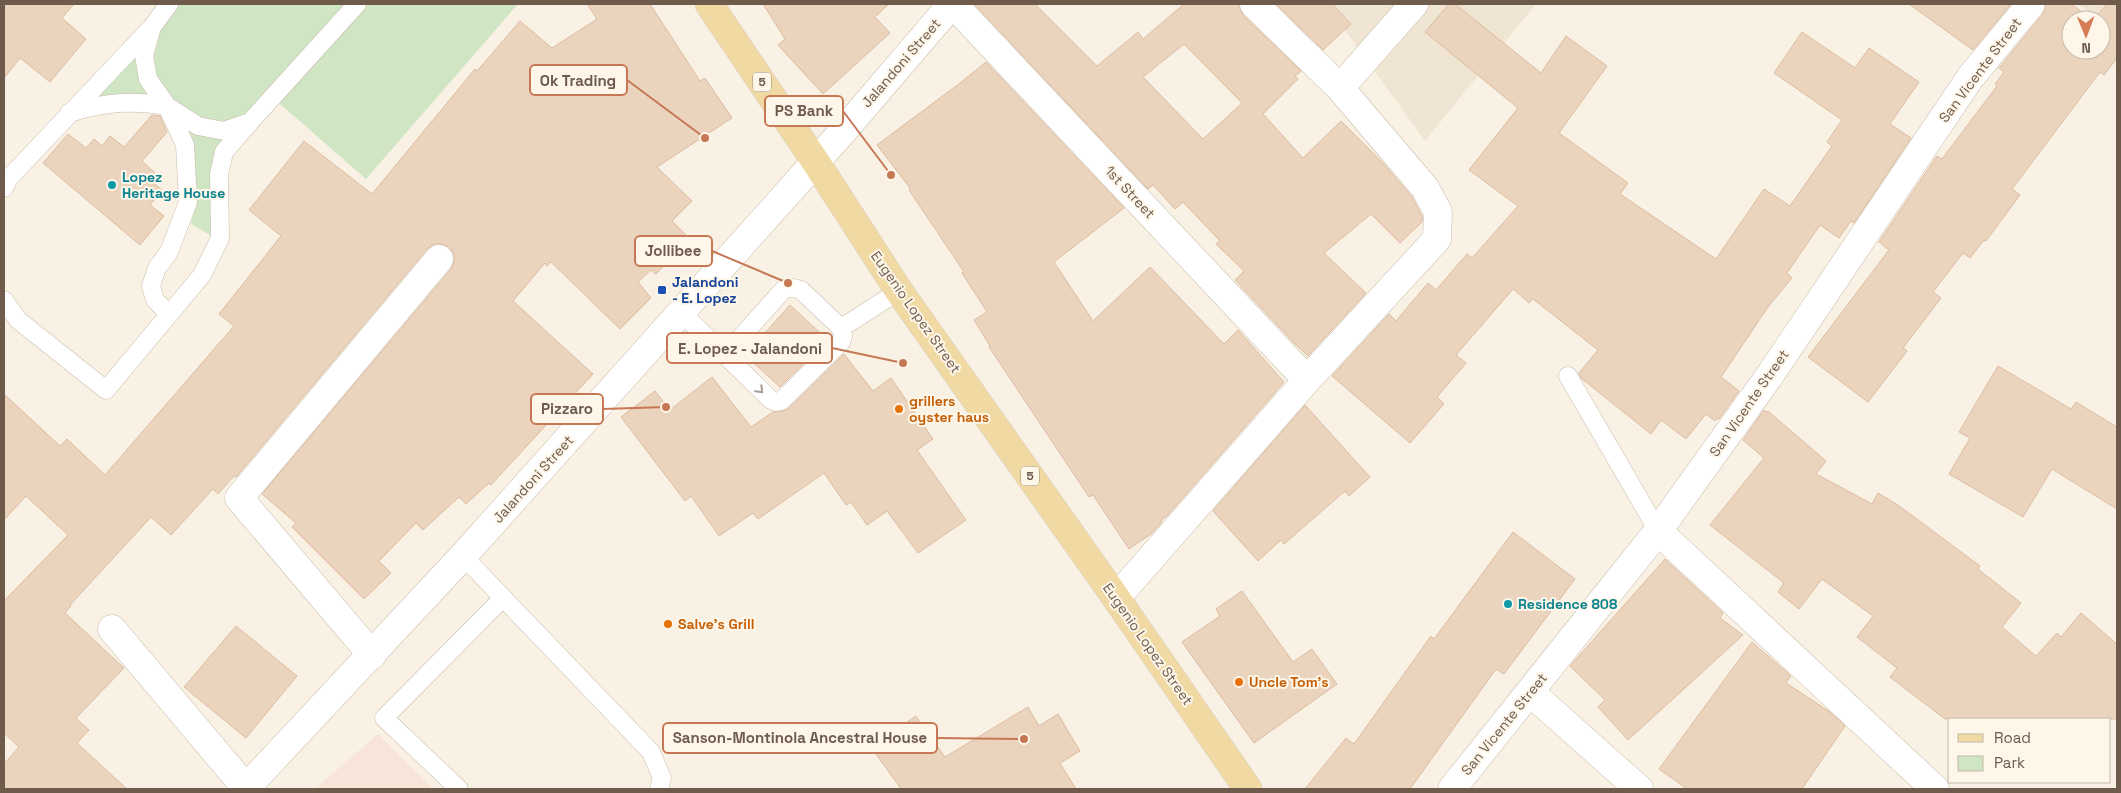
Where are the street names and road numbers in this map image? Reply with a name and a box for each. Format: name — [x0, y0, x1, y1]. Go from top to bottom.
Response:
street label: San Vicente Street — [1935, 14, 2025, 126]
street label: Jalandoni Street — [857, 15, 945, 111]
road number: 5 — [753, 72, 771, 91]
street label: 1st Street — [1101, 162, 1159, 222]
street label: Eugenio Lopez Street — [867, 247, 965, 377]
street label: San Vicente Street — [1705, 346, 1793, 460]
street label: Jalandoni Street — [489, 431, 577, 527]
road number: 5 — [1021, 466, 1039, 486]
street label: Eugenio Lopez Street — [1099, 579, 1197, 709]
street label: San Vicente Street — [1457, 669, 1551, 779]

